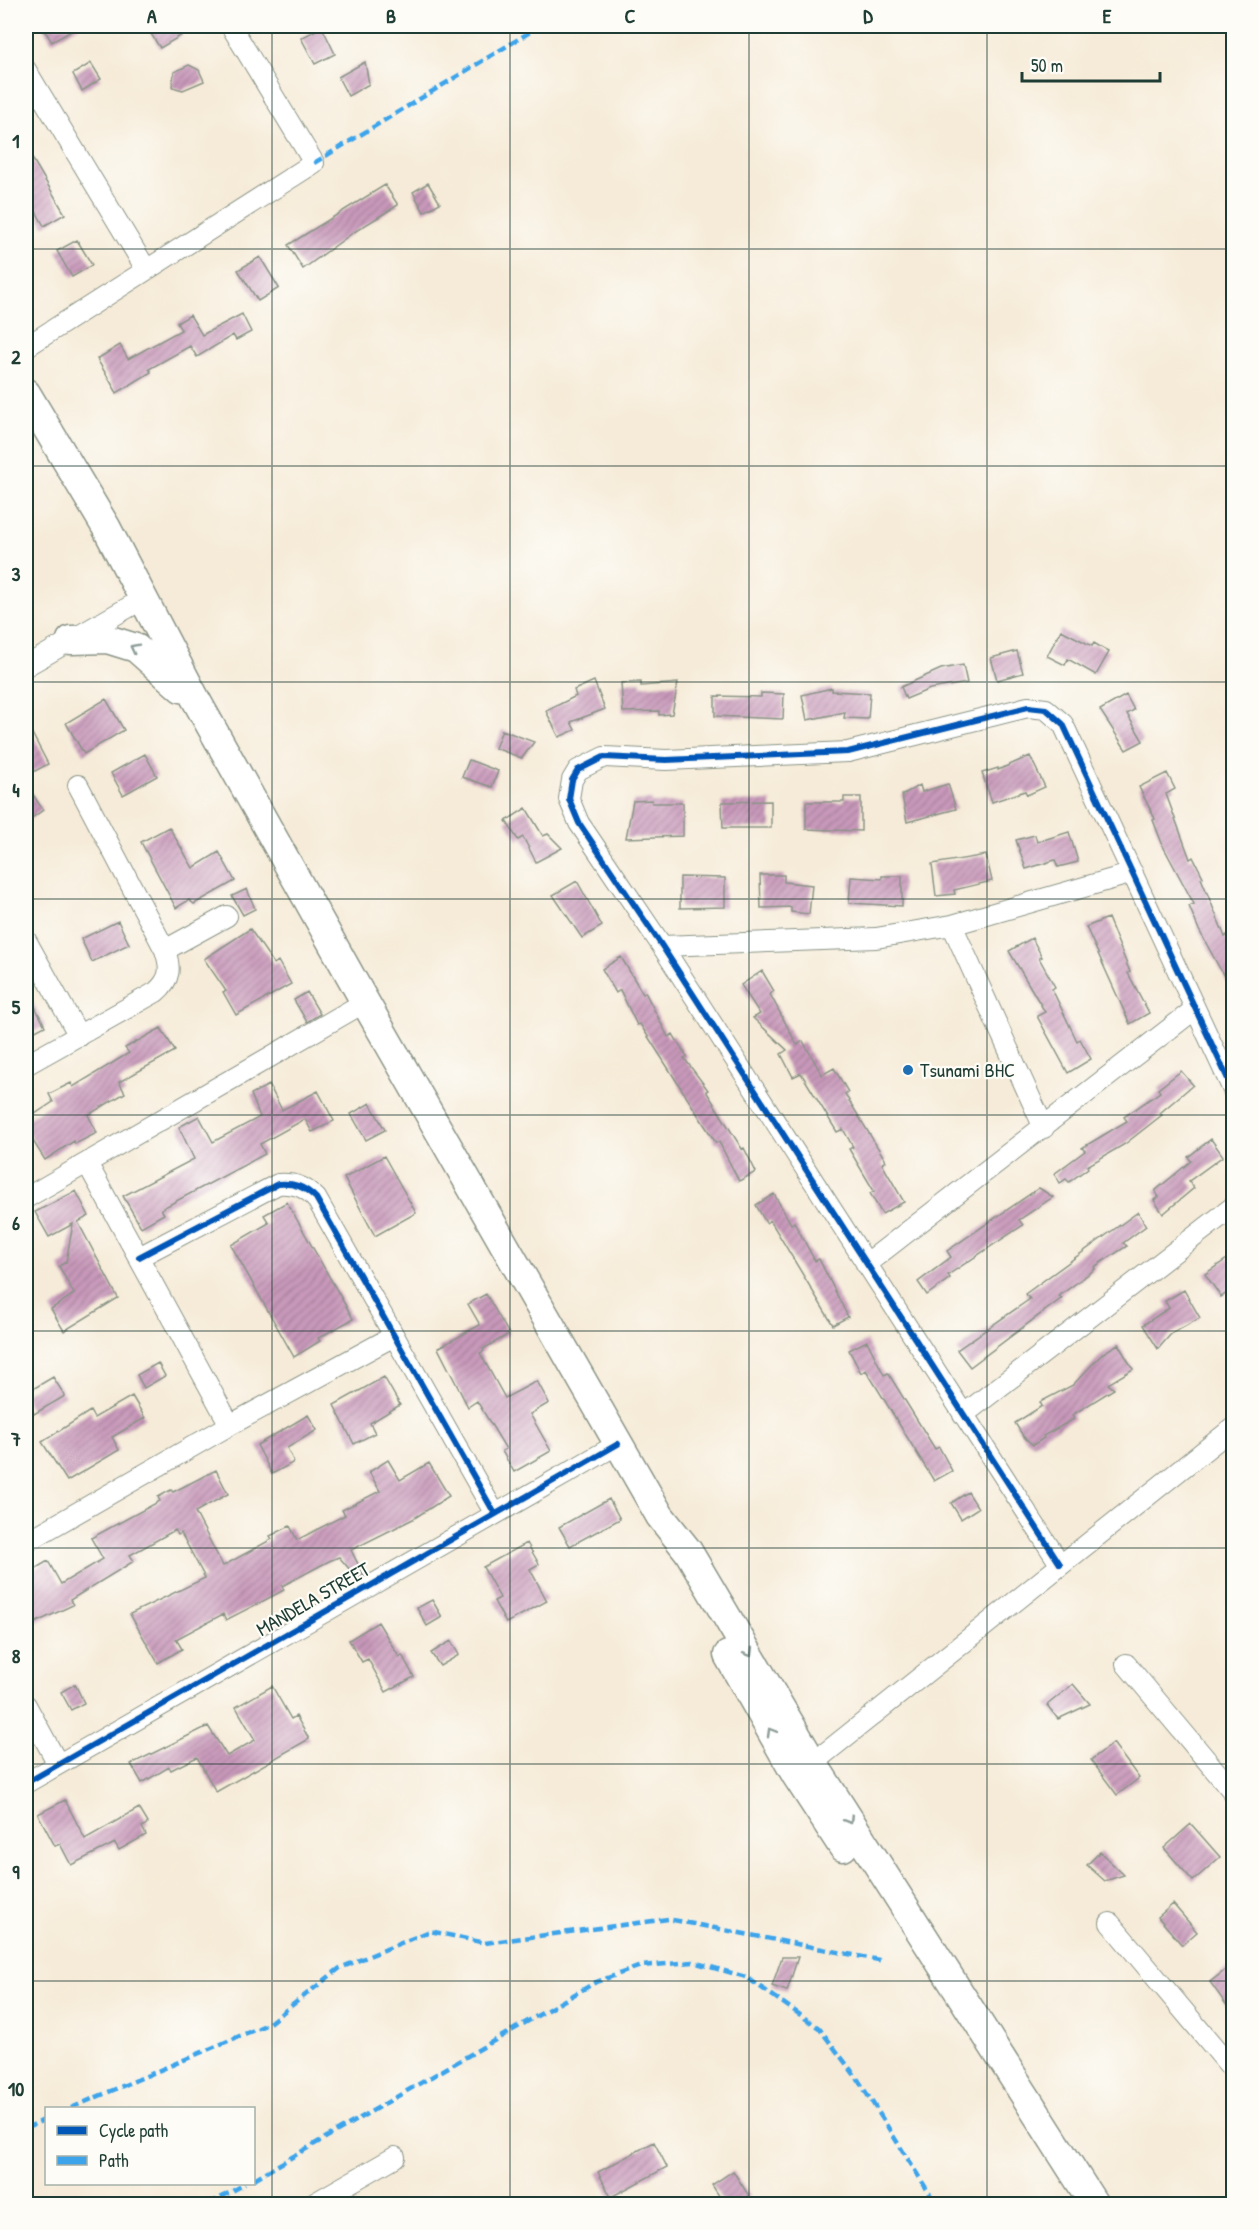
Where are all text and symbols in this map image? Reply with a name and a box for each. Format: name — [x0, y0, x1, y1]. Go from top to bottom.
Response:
text: A — [147, 2, 157, 29]
text: B — [386, 2, 396, 29]
text: C — [625, 2, 636, 29]
text: D — [863, 2, 873, 29]
text: E — [1103, 2, 1112, 29]
scale bar — [1022, 45, 1160, 83]
text: 50 m — [1031, 53, 1063, 78]
text: 1 — [12, 127, 20, 154]
text: 2 — [11, 343, 21, 370]
text: 3 — [12, 560, 21, 587]
one-way arrow — [129, 644, 140, 655]
text: 4 — [12, 776, 20, 803]
text: 5 — [12, 993, 21, 1020]
place label: Tsunami BHC — [920, 1056, 1015, 1083]
marker: Tsunami BHC — [901, 1063, 915, 1077]
text: 6 — [12, 1209, 20, 1236]
text: 7 — [10, 1425, 21, 1452]
street label: MANDELA STREET — [251, 1555, 375, 1642]
text: 8 — [12, 1642, 21, 1669]
one-way arrow — [741, 1647, 753, 1657]
one-way arrow — [767, 1728, 778, 1738]
one-way arrow — [842, 1813, 853, 1824]
text: 9 — [12, 1858, 20, 1885]
text: 10 — [8, 2075, 24, 2102]
legend — [45, 2107, 255, 2185]
text: Cycle path — [99, 2118, 169, 2143]
text: Path — [99, 2148, 129, 2173]

